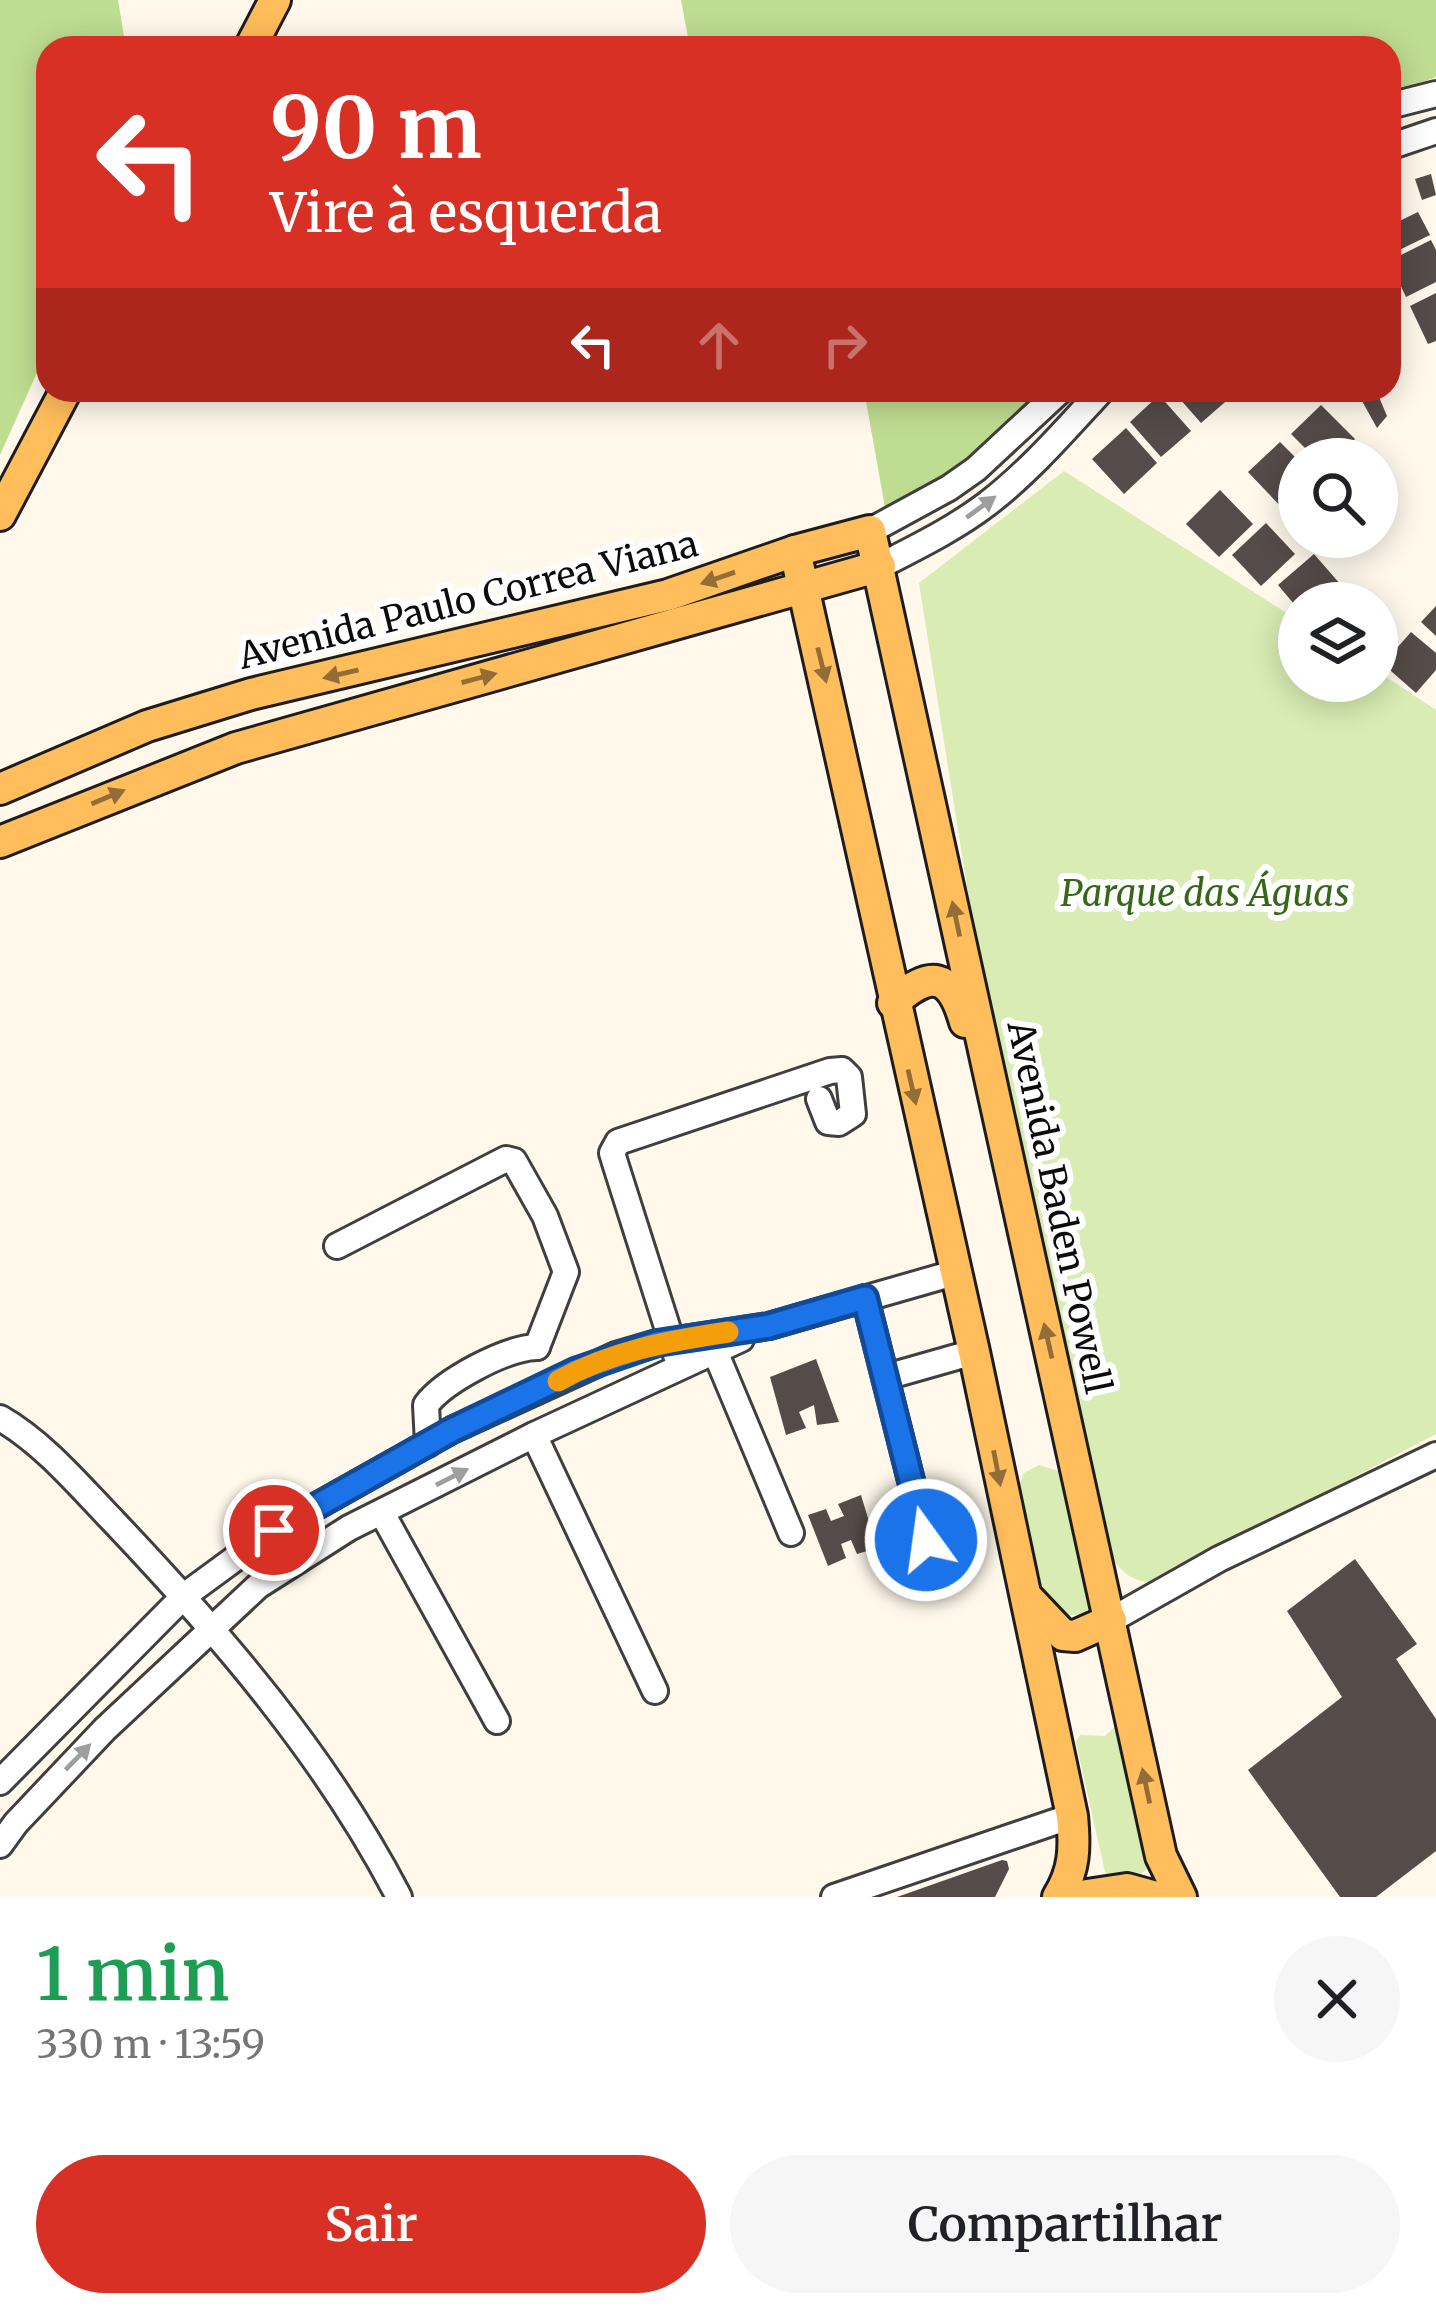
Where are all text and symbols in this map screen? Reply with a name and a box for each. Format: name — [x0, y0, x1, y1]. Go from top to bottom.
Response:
text: 90 m — [270, 75, 482, 181]
icon: left — [72, 84, 228, 240]
text: Vire à esquerda — [270, 179, 662, 247]
icon: left — [560, 312, 626, 378]
icon: ahead — [686, 312, 752, 378]
icon: right — [812, 312, 878, 378]
map controls — [1278, 438, 1398, 702]
button: search — [1278, 438, 1398, 558]
one-way arrow — [965, 495, 997, 519]
street label: Avenida Paulo Correa Viana — [233, 521, 702, 679]
one-way arrow — [700, 570, 736, 588]
button: layers — [1278, 582, 1398, 702]
one-way arrow — [813, 646, 832, 683]
one-way arrow — [321, 665, 359, 684]
one-way arrow — [461, 667, 498, 686]
one-way arrow — [90, 787, 126, 806]
park label: Parque das Águas — [1061, 870, 1349, 916]
one-way arrow — [945, 899, 964, 937]
street label: Avenida Baden Powell — [997, 1016, 1120, 1397]
one-way arrow — [904, 1069, 923, 1107]
one-way arrow — [1037, 1321, 1056, 1359]
one-way arrow — [988, 1449, 1007, 1487]
one-way arrow — [435, 1467, 470, 1487]
position arrow — [863, 1477, 989, 1603]
pin — [223, 1479, 325, 1581]
icon: arrive — [241, 1497, 307, 1563]
one-way arrow — [63, 1743, 91, 1772]
one-way arrow — [1136, 1767, 1155, 1805]
text: 1 min — [36, 1929, 230, 2020]
button: close — [1274, 1936, 1400, 2062]
text: 330 m · 13:59 — [36, 2020, 265, 2069]
button: Sair — [36, 2155, 706, 2293]
button: Compartilhar — [730, 2155, 1400, 2293]

